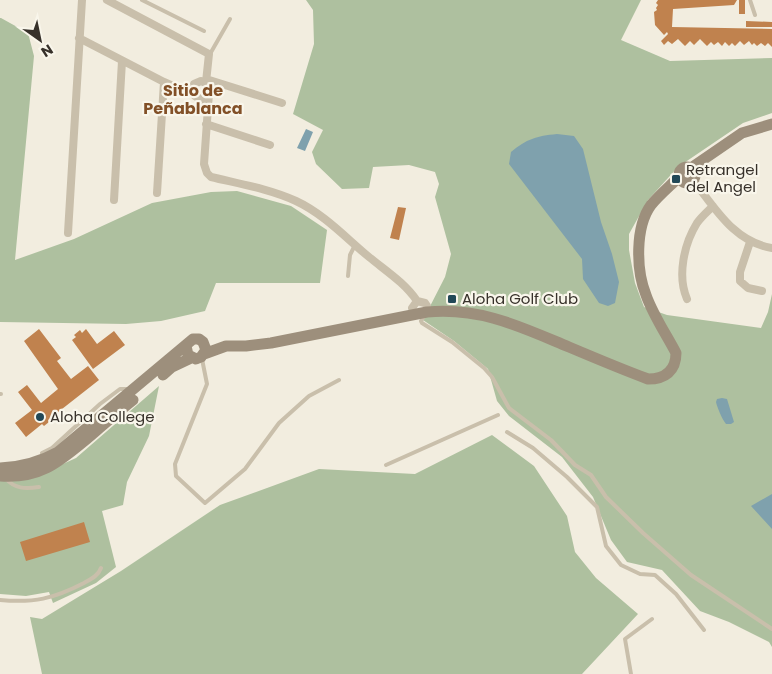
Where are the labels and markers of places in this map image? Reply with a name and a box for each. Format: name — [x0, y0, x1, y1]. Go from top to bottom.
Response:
place label: Retrangel del Angel — [686, 159, 758, 197]
marker: Retrangel del Angel — [670, 173, 682, 185]
place label: Aloha Golf Club — [462, 288, 578, 309]
marker: Aloha Golf Club — [446, 293, 458, 305]
place label: Aloha College — [50, 406, 154, 427]
marker: Aloha College — [34, 411, 46, 423]

